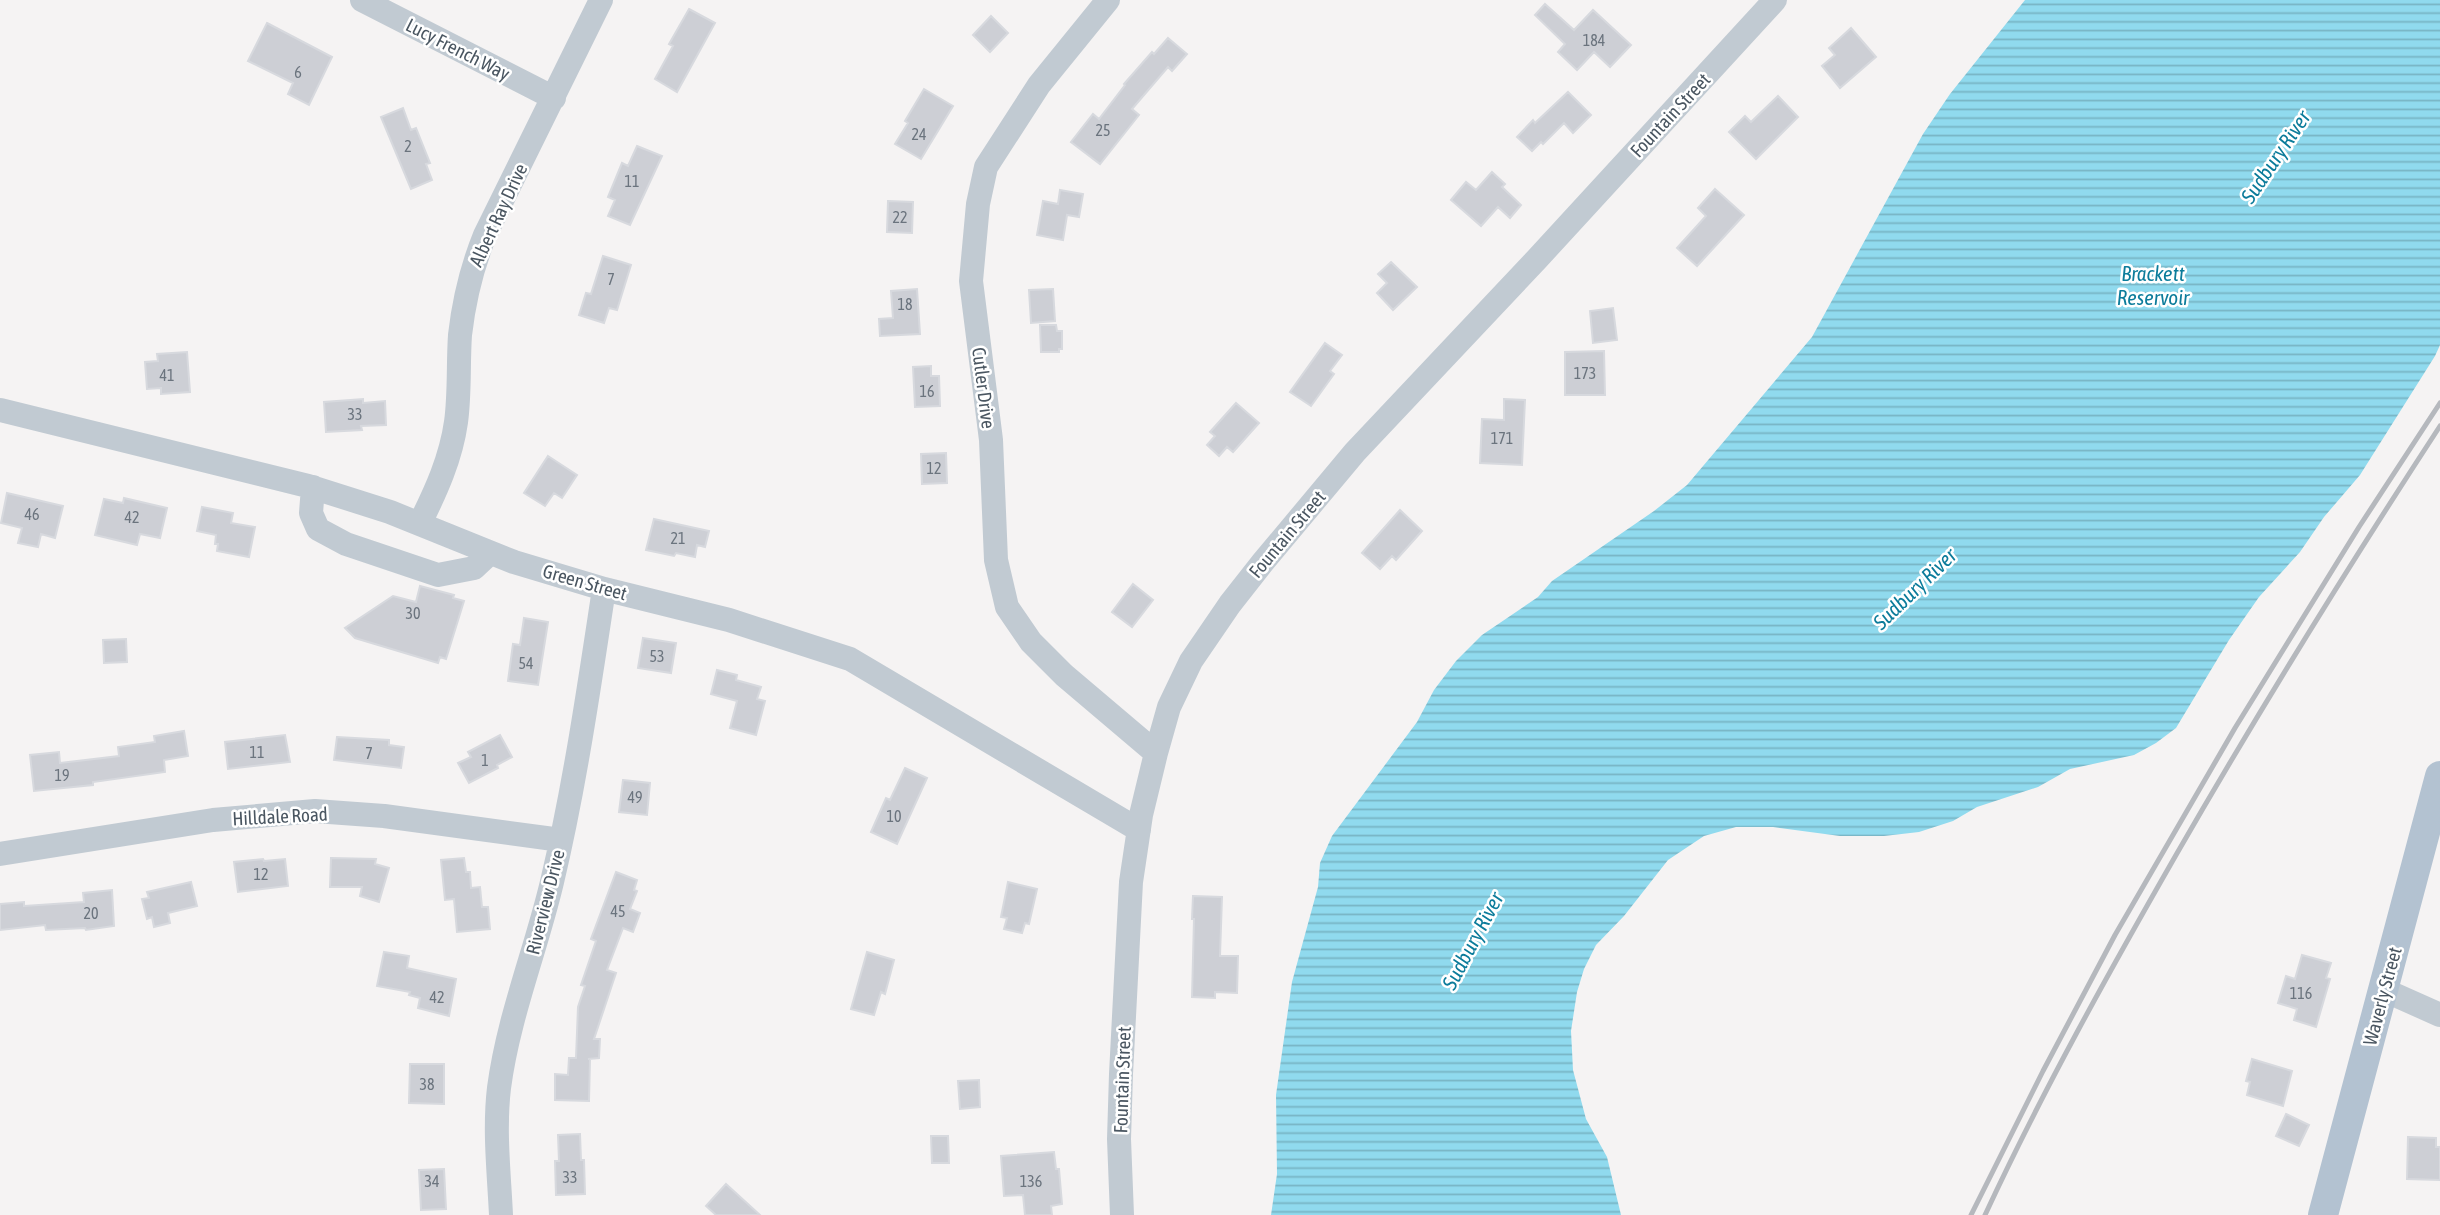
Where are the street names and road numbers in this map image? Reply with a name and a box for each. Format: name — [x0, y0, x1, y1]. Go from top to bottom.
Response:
street label: Lucy French Way — [402, 13, 514, 85]
street label: Fountain Street — [1626, 68, 1714, 162]
street label: Albert Ray Drive — [465, 160, 531, 270]
street label: Cutler Drive — [968, 346, 1000, 430]
street label: Fountain Street — [1244, 486, 1330, 582]
street label: Green Street — [540, 560, 630, 604]
street label: Hilldale Road — [232, 803, 328, 829]
street label: Riverview Drive — [521, 847, 569, 957]
street label: Waverly Street — [2358, 944, 2406, 1048]
street label: Fountain Street — [1109, 1026, 1135, 1134]

